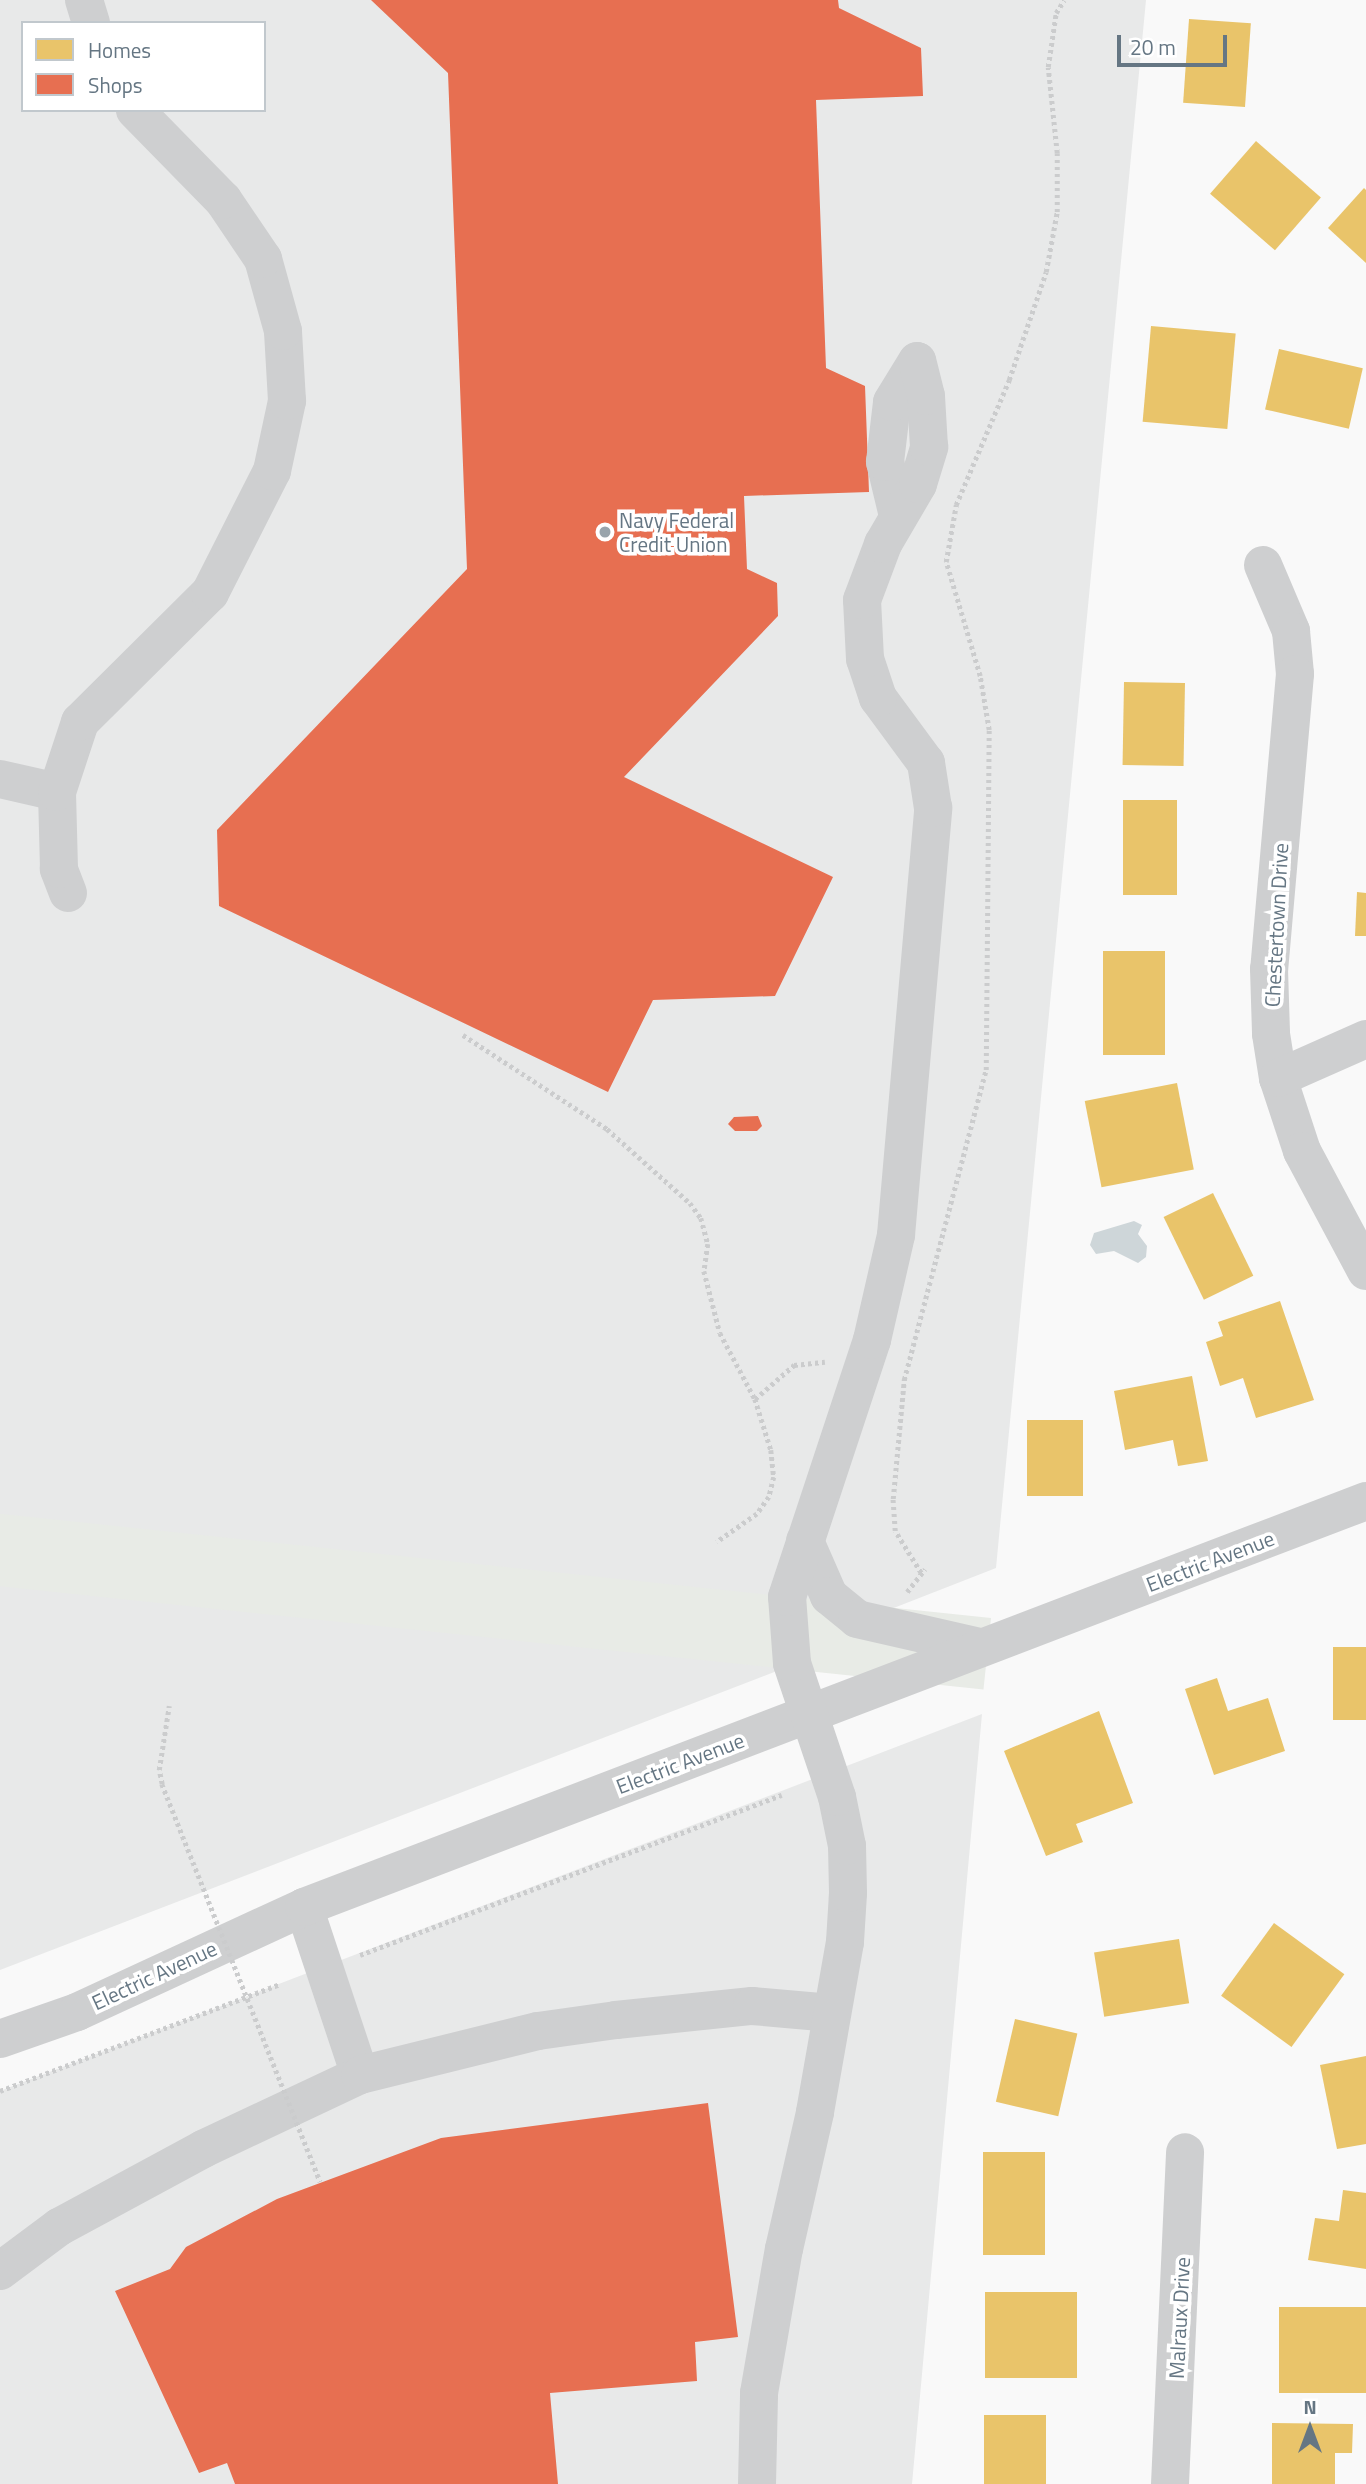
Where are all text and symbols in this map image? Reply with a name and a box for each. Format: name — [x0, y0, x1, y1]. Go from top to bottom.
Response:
legend — [21, 21, 266, 112]
scale bar — [1121, 21, 1231, 65]
text: 20 m — [1130, 31, 1176, 63]
text: Homes — [88, 34, 151, 66]
text: Shops — [88, 69, 143, 101]
place label: Navy Federal Credit Union — [619, 507, 734, 557]
marker: Navy Federal Credit Union — [597, 524, 613, 540]
street label: Chestertown Drive — [1259, 842, 1293, 1008]
street label: Electric Avenue — [1143, 1525, 1277, 1597]
street label: Electric Avenue — [613, 1727, 747, 1799]
street label: Electric Avenue — [88, 1935, 220, 2015]
street label: Malraux Drive — [1163, 2256, 1195, 2380]
text: N — [1303, 2392, 1317, 2421]
north arrow — [1275, 2393, 1345, 2463]

